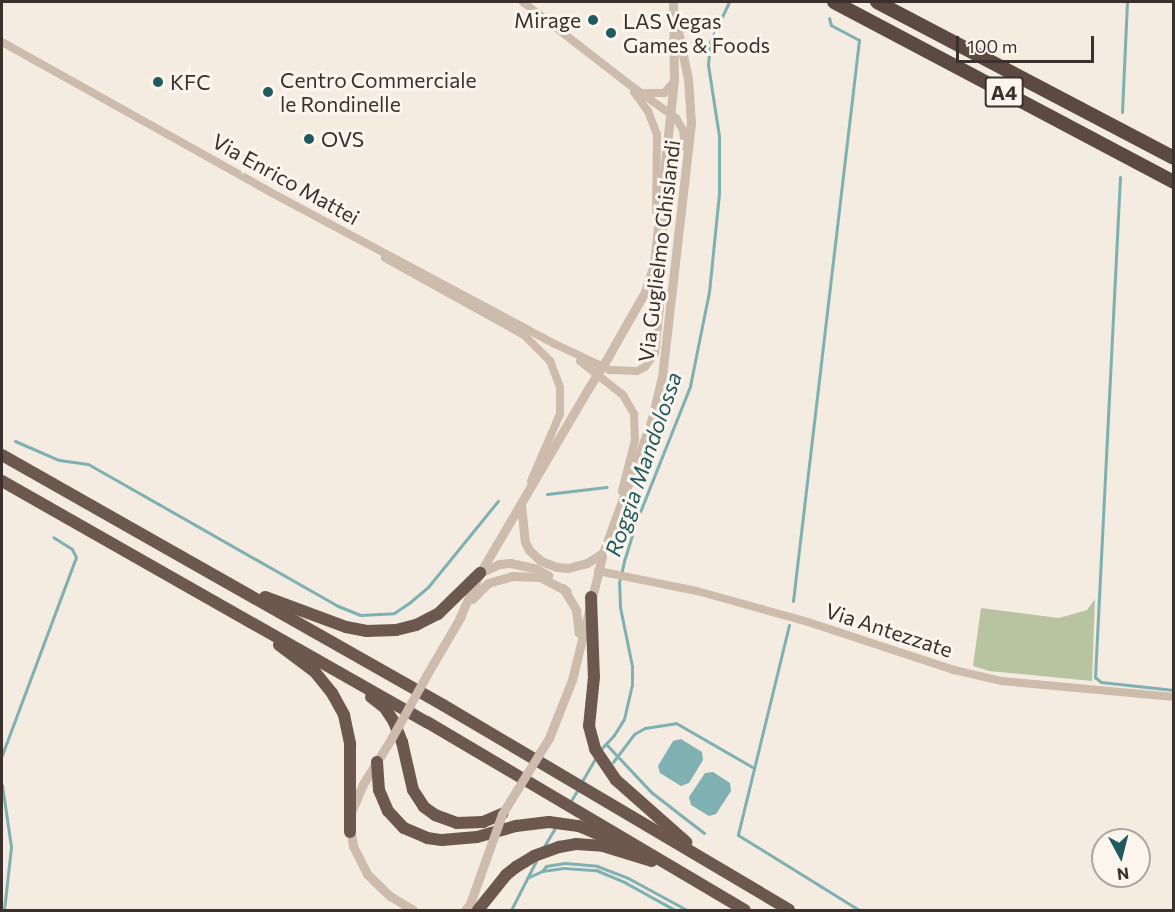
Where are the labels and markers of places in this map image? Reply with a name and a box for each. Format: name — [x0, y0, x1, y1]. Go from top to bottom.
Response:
place label: Mirage — [514, 7, 581, 33]
place label: LAS Vegas Games & Foods — [623, 8, 770, 58]
marker: Mirage — [586, 13, 600, 27]
marker: LAS Vegas Games & Foods — [604, 26, 618, 40]
place label: Centro Commerciale le Rondinelle — [280, 67, 477, 117]
place label: KFC — [170, 69, 211, 95]
marker: KFC — [151, 75, 165, 89]
marker: Centro Commerciale le Rondinelle — [261, 85, 275, 99]
place label: OVS — [321, 126, 364, 152]
marker: OVS — [302, 132, 316, 146]

